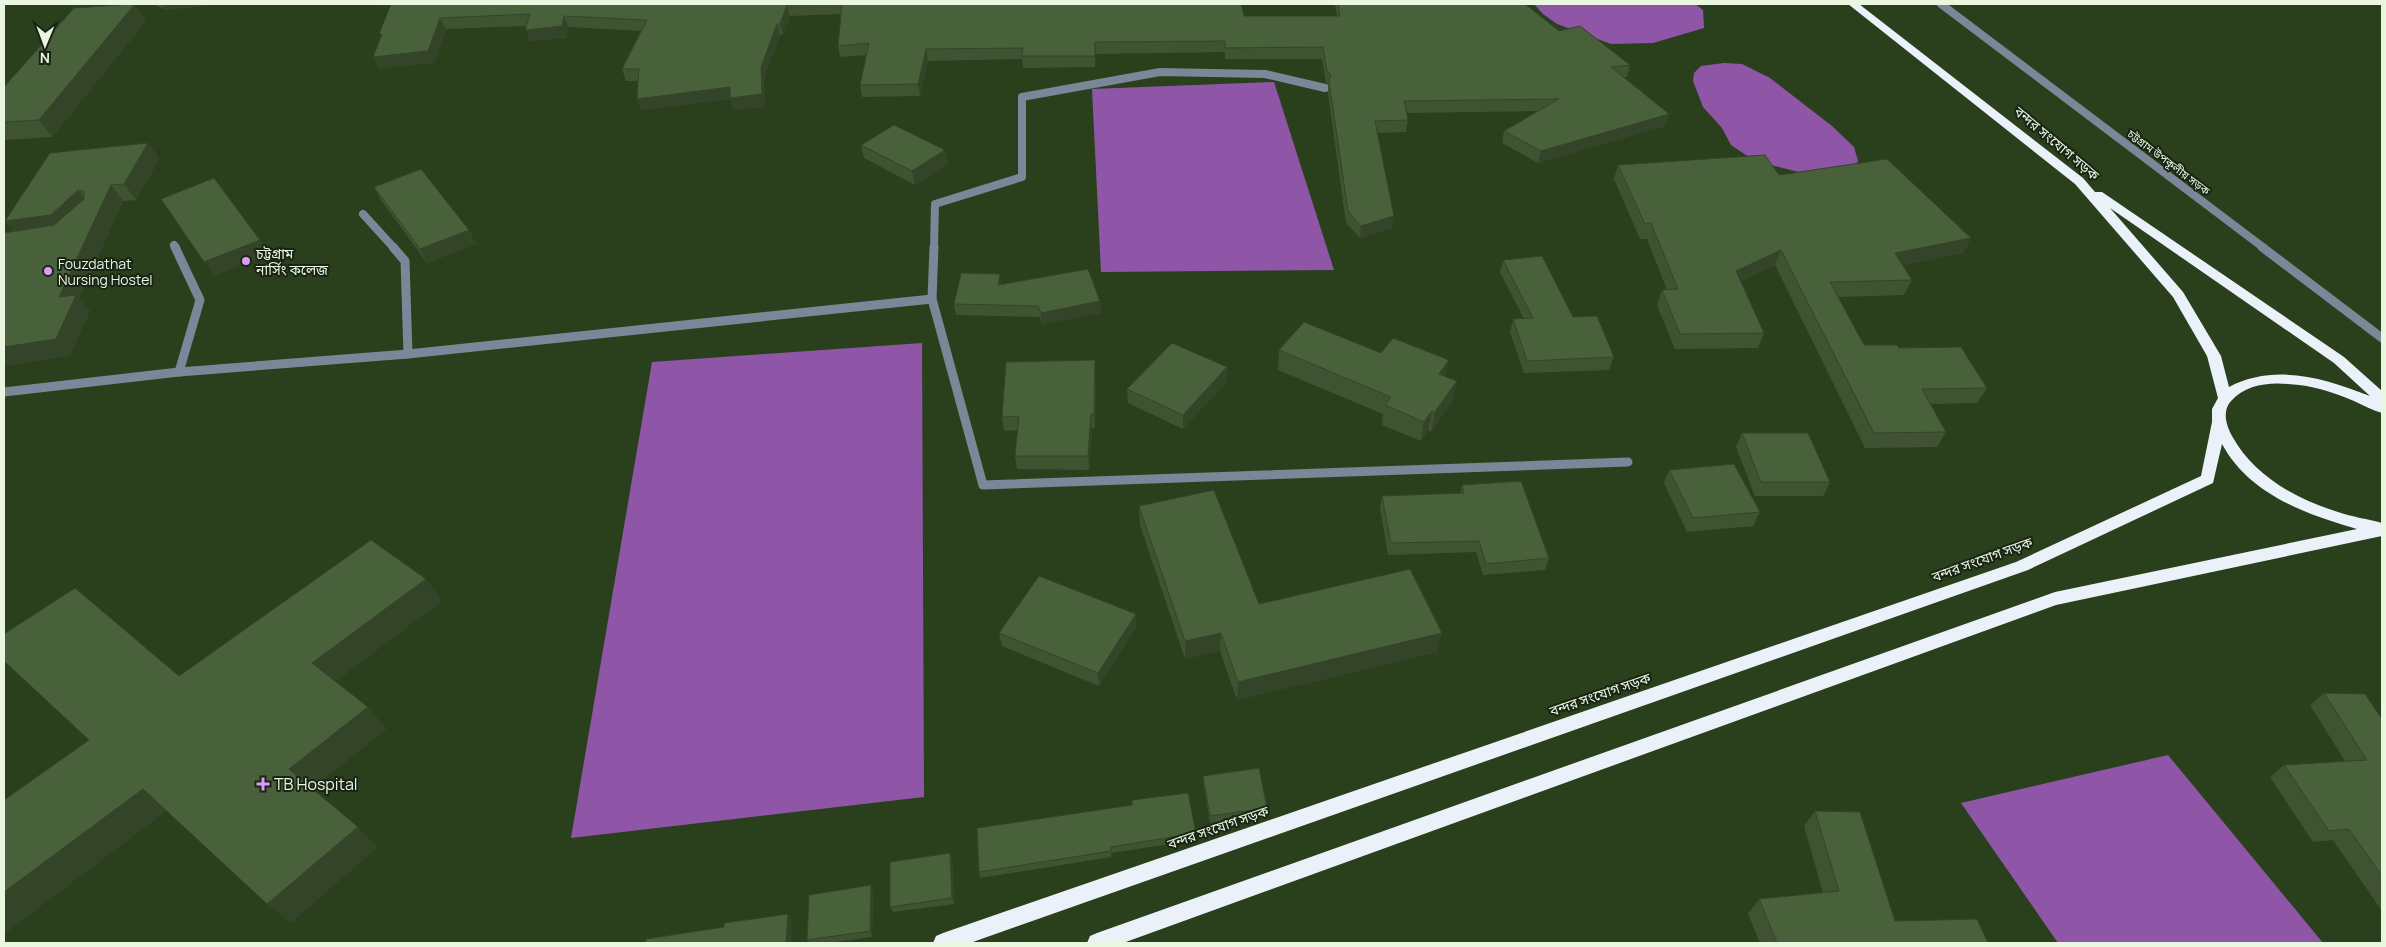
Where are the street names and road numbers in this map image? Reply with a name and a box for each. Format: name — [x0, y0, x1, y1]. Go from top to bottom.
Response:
street label: বন্দর সংযোগ সড়ক — [2010, 101, 2104, 185]
street label: চট্টগ্রাম উপকূলীয় সড়ক — [2124, 125, 2213, 198]
street label: বন্দর সংযোগ সড়ক — [1928, 532, 2036, 586]
street label: বন্দর সংযোগ সড়ক — [1546, 668, 1654, 721]
street label: বন্দর সংযোগ সড়ক — [1164, 801, 1272, 854]

